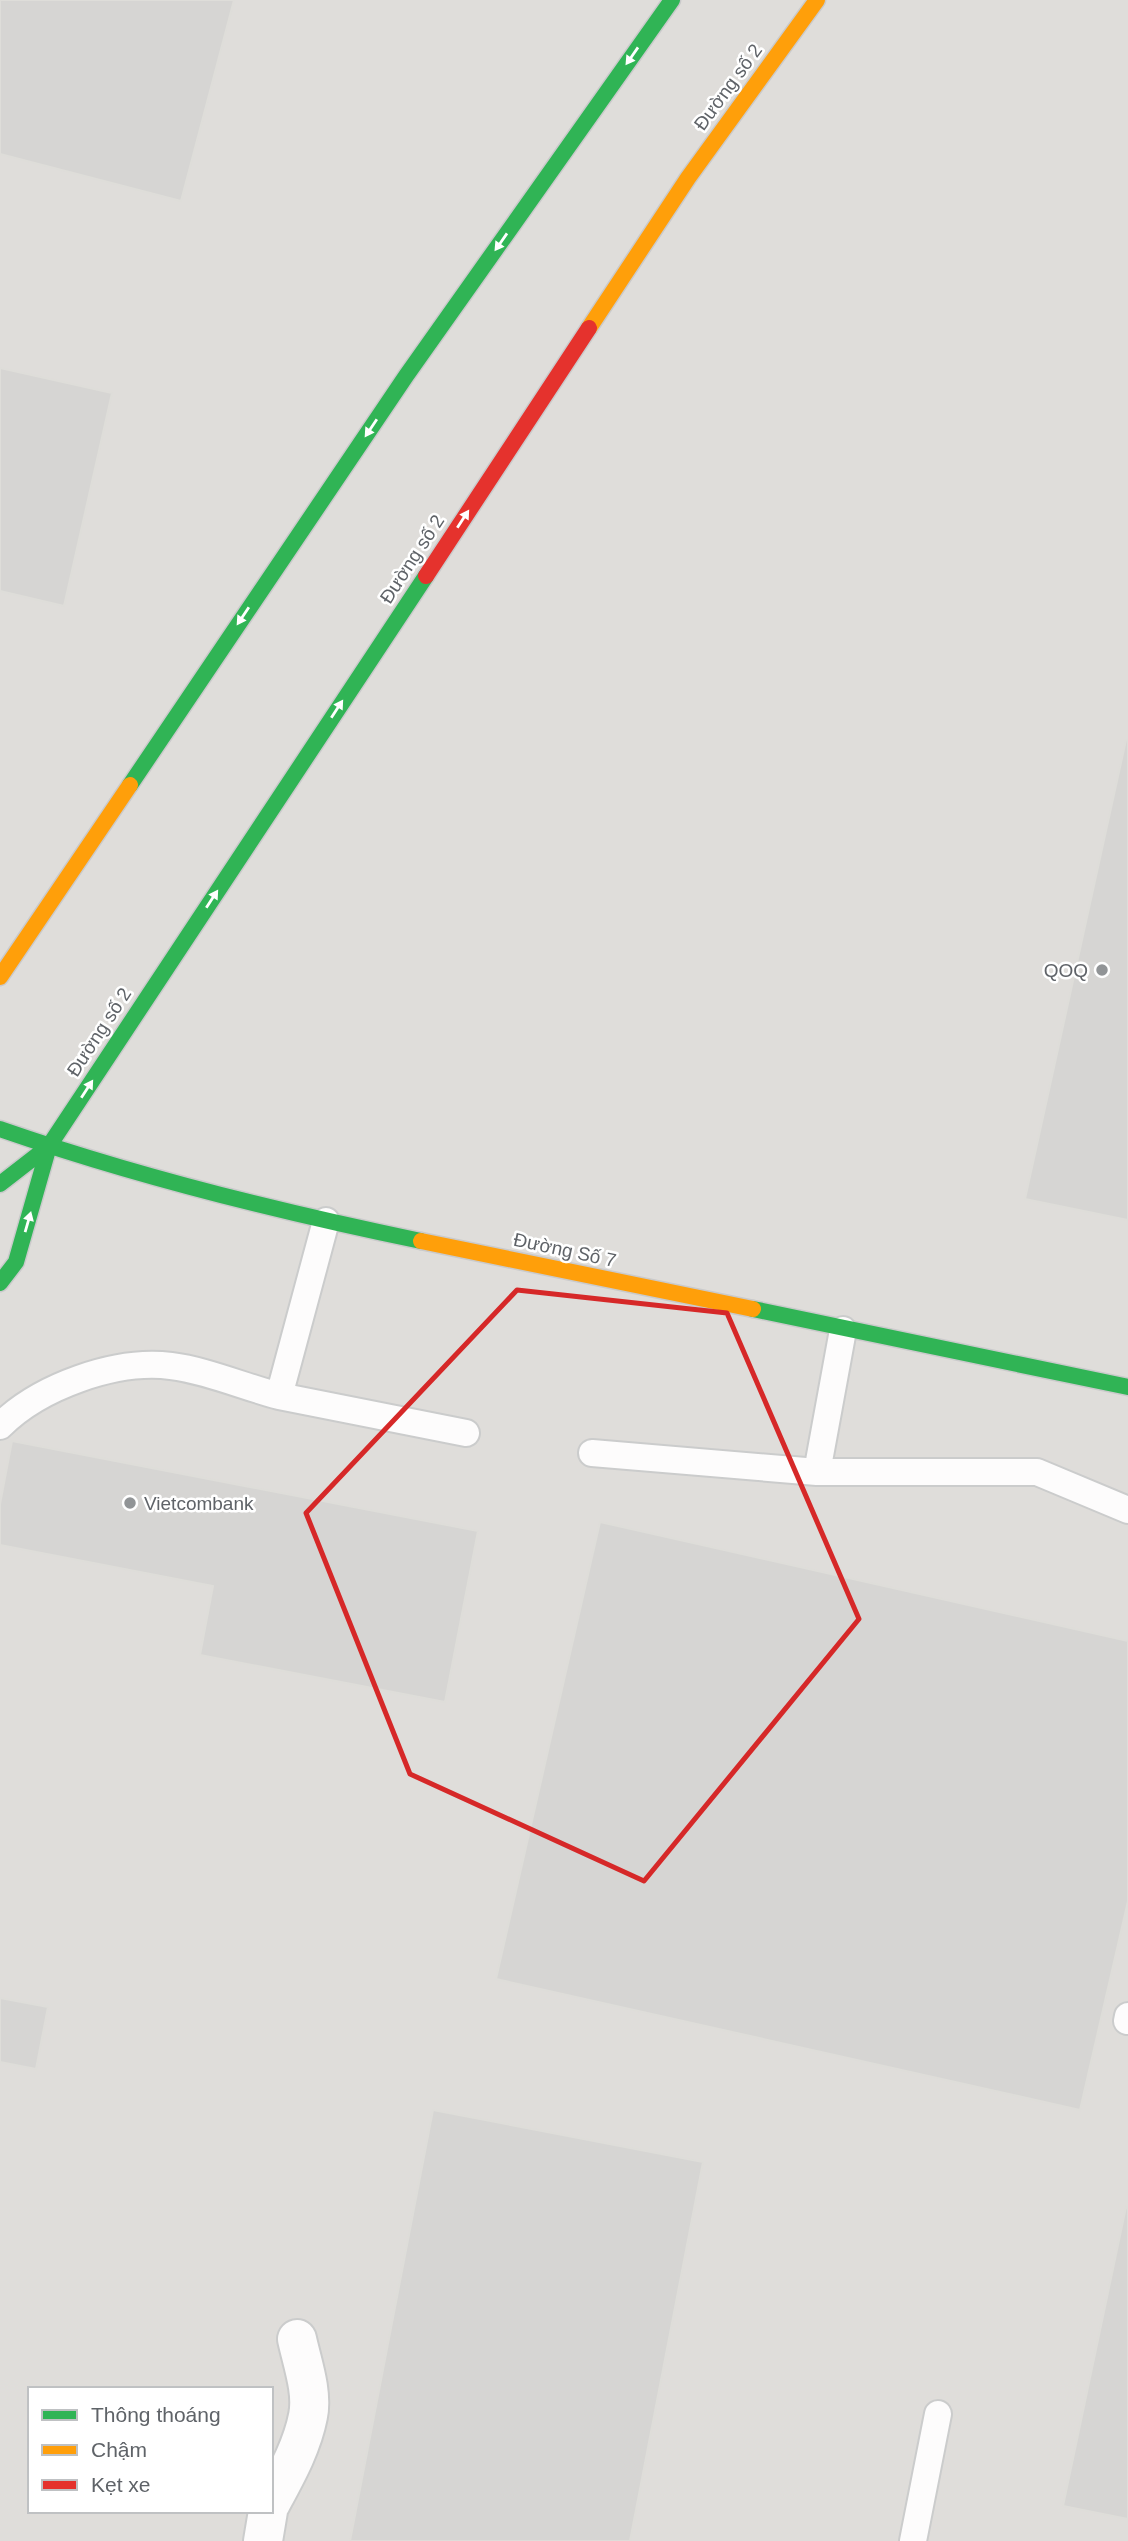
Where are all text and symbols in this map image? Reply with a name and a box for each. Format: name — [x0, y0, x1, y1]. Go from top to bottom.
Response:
street label: Đường số 2 — [690, 40, 766, 134]
one-way arrow — [625, 47, 639, 65]
one-way arrow — [494, 233, 508, 251]
one-way arrow — [364, 419, 378, 437]
one-way arrow — [456, 510, 470, 528]
street label: Đường số 2 — [376, 511, 448, 607]
one-way arrow — [236, 606, 249, 626]
one-way arrow — [331, 699, 344, 719]
one-way arrow — [205, 890, 219, 908]
place label: QOQ — [1044, 960, 1088, 981]
marker: QOQ — [1094, 962, 1110, 978]
street label: Đường số 2 — [63, 984, 135, 1080]
one-way arrow — [80, 1079, 93, 1099]
one-way arrow — [23, 1211, 33, 1232]
street label: Đường Số 7 — [512, 1229, 618, 1271]
place label: Vietcombank — [144, 1493, 254, 1514]
marker: Vietcombank — [122, 1495, 138, 1511]
legend — [28, 2387, 273, 2513]
text: Thông thoáng — [91, 2403, 221, 2426]
text: Chậm — [91, 2438, 147, 2461]
text: Kẹt xe — [91, 2473, 151, 2496]

